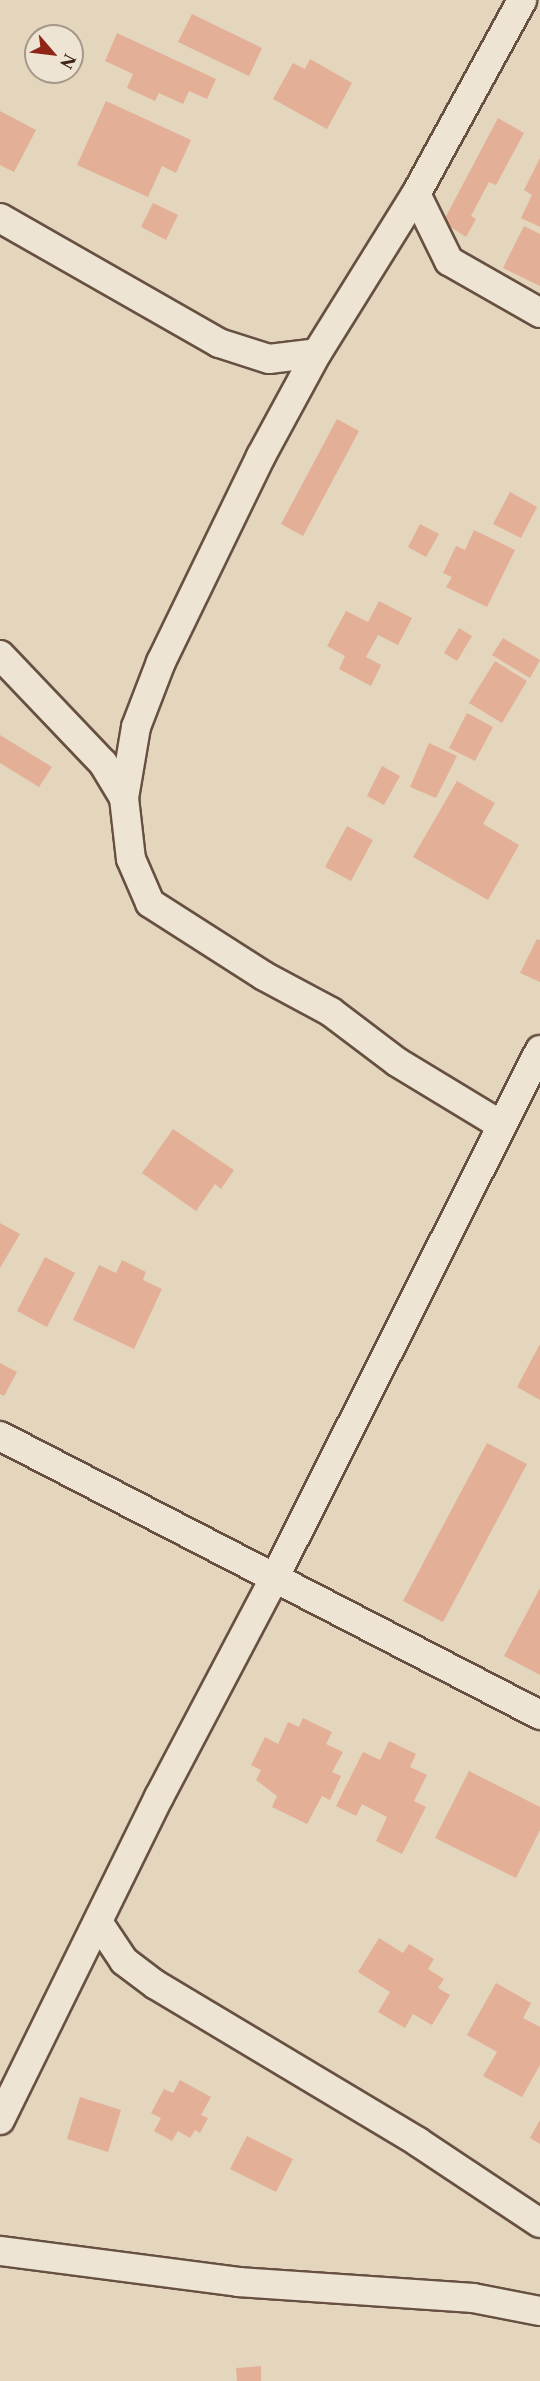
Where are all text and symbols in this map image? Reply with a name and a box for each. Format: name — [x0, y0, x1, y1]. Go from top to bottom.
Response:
north arrow — [24, 24, 84, 84]
text: N — [56, 51, 80, 72]

